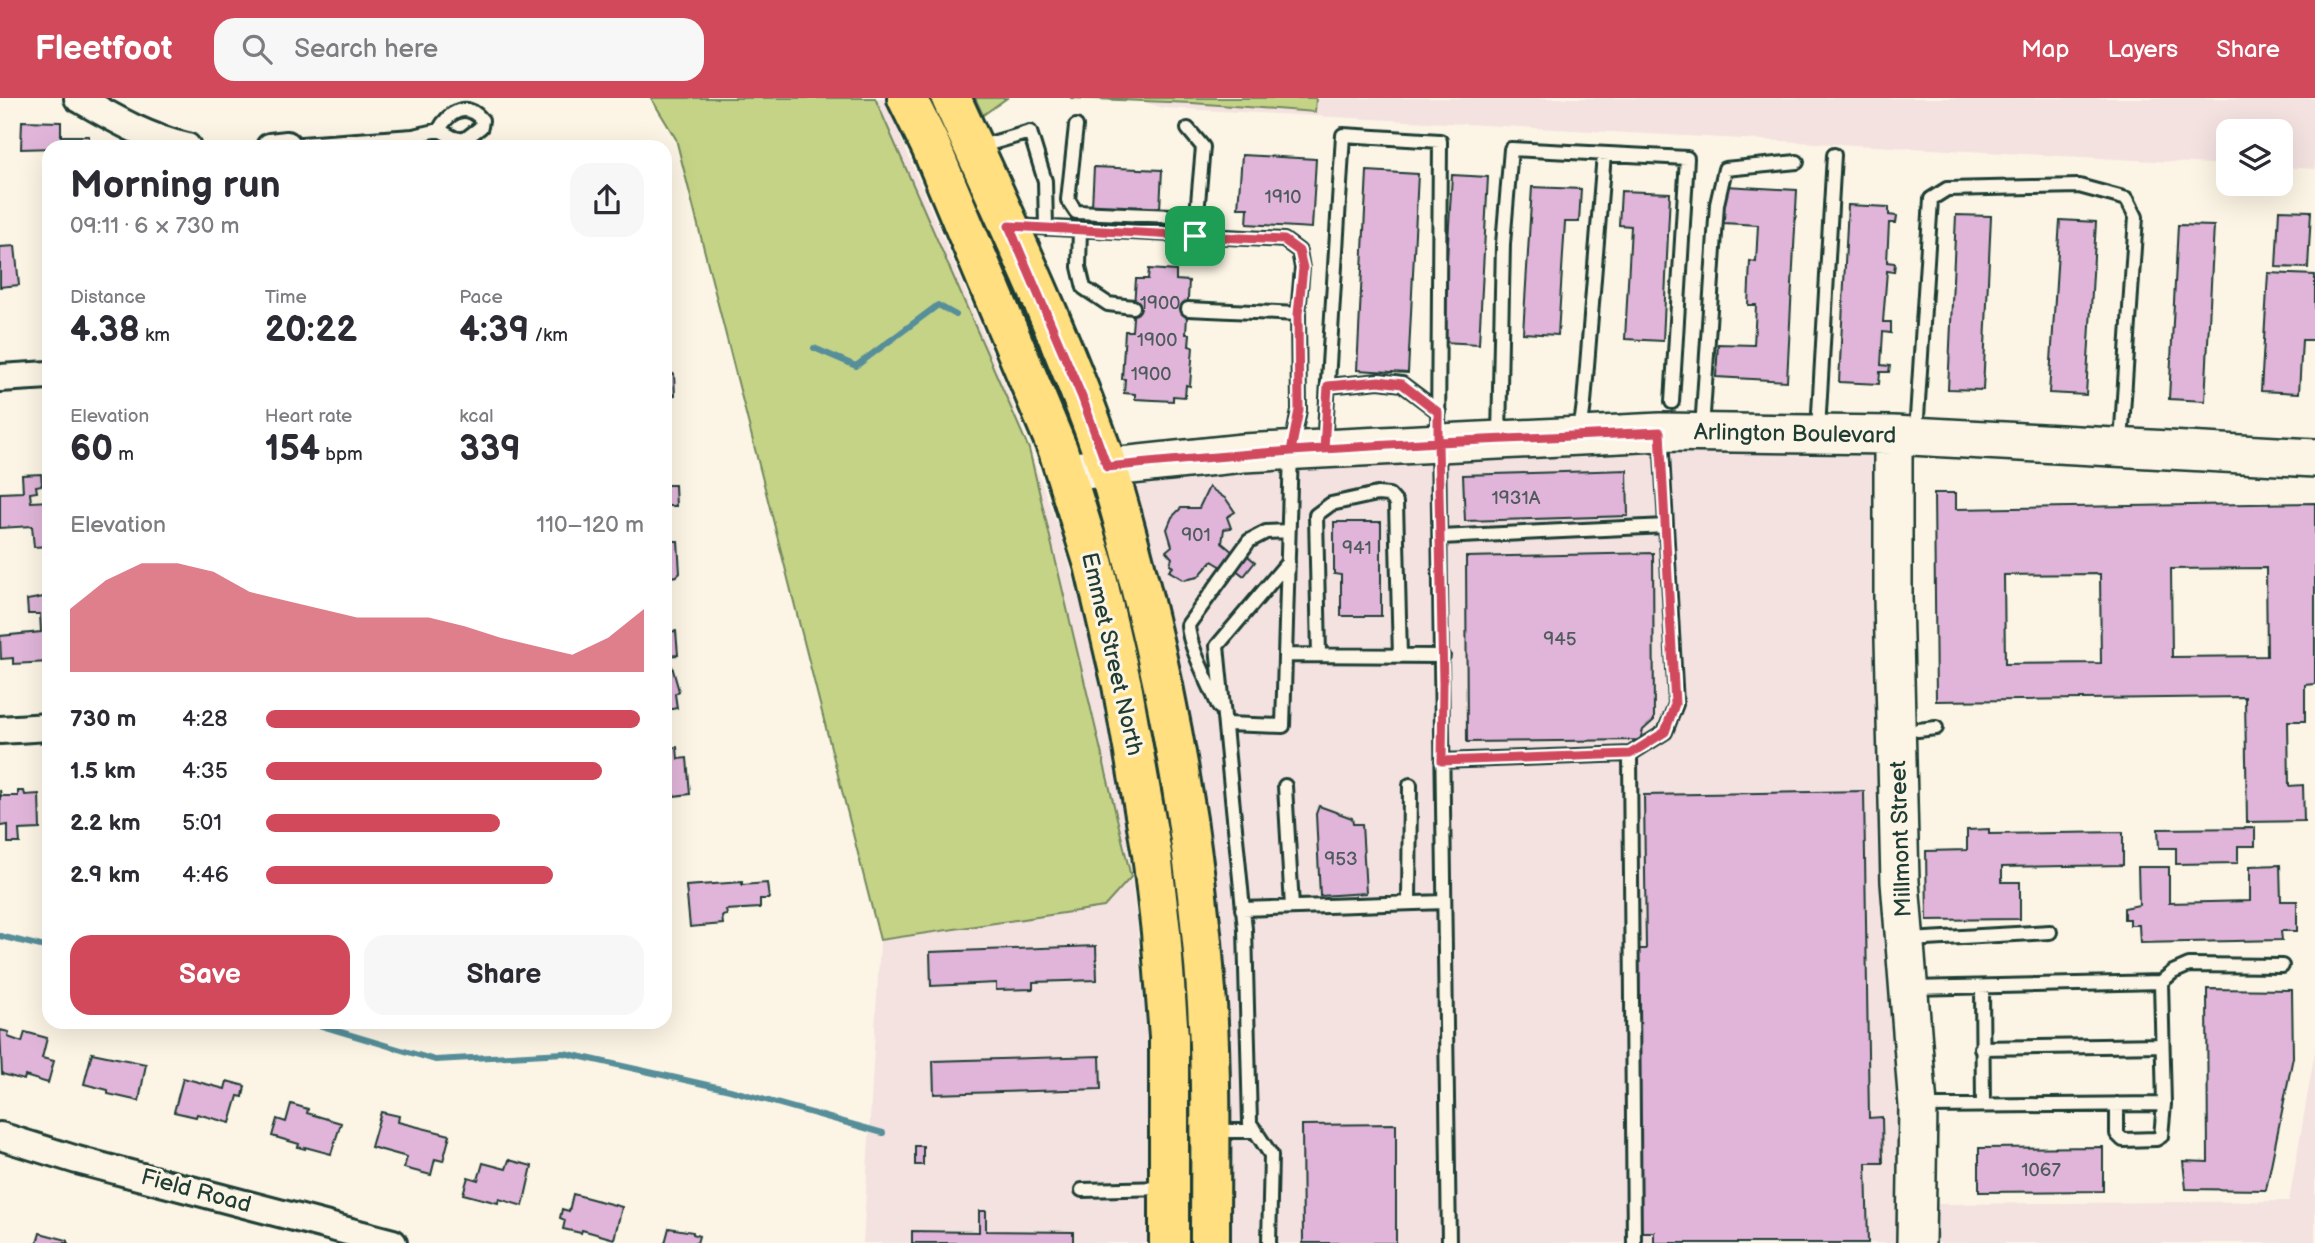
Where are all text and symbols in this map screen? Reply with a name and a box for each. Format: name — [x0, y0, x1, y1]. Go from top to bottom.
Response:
search box — [214, 18, 704, 81]
text: Fleetfoot — [35, 29, 172, 69]
icon: search — [238, 30, 276, 68]
text: Search here — [294, 34, 438, 65]
text: Map — [2021, 35, 2069, 64]
text: Layers — [2107, 35, 2178, 64]
text: Share — [2216, 35, 2280, 64]
map controls — [2216, 119, 2293, 196]
button: layers — [2216, 119, 2293, 196]
text: Morning run — [70, 163, 281, 208]
button: share — [570, 163, 644, 237]
house number: 1910 — [1265, 186, 1301, 209]
pin — [1165, 206, 1225, 266]
text: 09:11 · 6 × 730 m — [70, 212, 240, 240]
icon: arrive — [1176, 217, 1214, 255]
text: Distance — [70, 286, 146, 309]
text: Time — [265, 286, 307, 309]
text: Pace — [459, 286, 503, 309]
house number: 1900 — [1140, 292, 1180, 315]
text: 4.38 — [70, 309, 140, 352]
text: 20:22 — [265, 309, 357, 352]
text: 4:39 — [459, 309, 529, 352]
text: km — [140, 324, 170, 347]
text: /km — [529, 324, 568, 347]
house number: 1900 — [1137, 329, 1177, 352]
house number: 1900 — [1131, 363, 1171, 386]
text: Elevation — [70, 405, 149, 428]
text: Heart rate — [265, 405, 352, 428]
text: kcal — [459, 405, 493, 428]
street label: Arlington Boulevard — [1694, 418, 1896, 450]
text: 60 — [70, 428, 113, 471]
text: 154 — [265, 428, 320, 471]
text: 339 — [459, 428, 521, 471]
text: m — [113, 443, 134, 466]
text: bpm — [320, 443, 363, 466]
house number: 1931A — [1492, 487, 1541, 510]
text: Elevation — [70, 511, 166, 539]
text: 110–120 m — [536, 511, 644, 539]
house number: 901 — [1181, 524, 1211, 547]
house number: 941 — [1342, 537, 1372, 560]
street label: Emmet Street North — [1075, 550, 1149, 758]
house number: 945 — [1543, 628, 1577, 651]
text: 730 m — [70, 705, 136, 733]
text: 4:28 — [182, 705, 228, 733]
text: 1.5 km — [70, 757, 136, 785]
text: 4:35 — [182, 757, 228, 785]
street label: Millmont Street — [1884, 760, 1918, 918]
text: 2.2 km — [70, 809, 141, 837]
text: 5:01 — [182, 809, 222, 837]
house number: 953 — [1324, 848, 1358, 871]
text: 2.9 km — [70, 861, 140, 889]
text: 4:46 — [182, 861, 229, 889]
button: Save — [70, 935, 350, 1015]
button: Share — [364, 935, 644, 1015]
house number: 1067 — [2021, 1159, 2061, 1182]
street label: Field Road — [138, 1163, 254, 1219]

